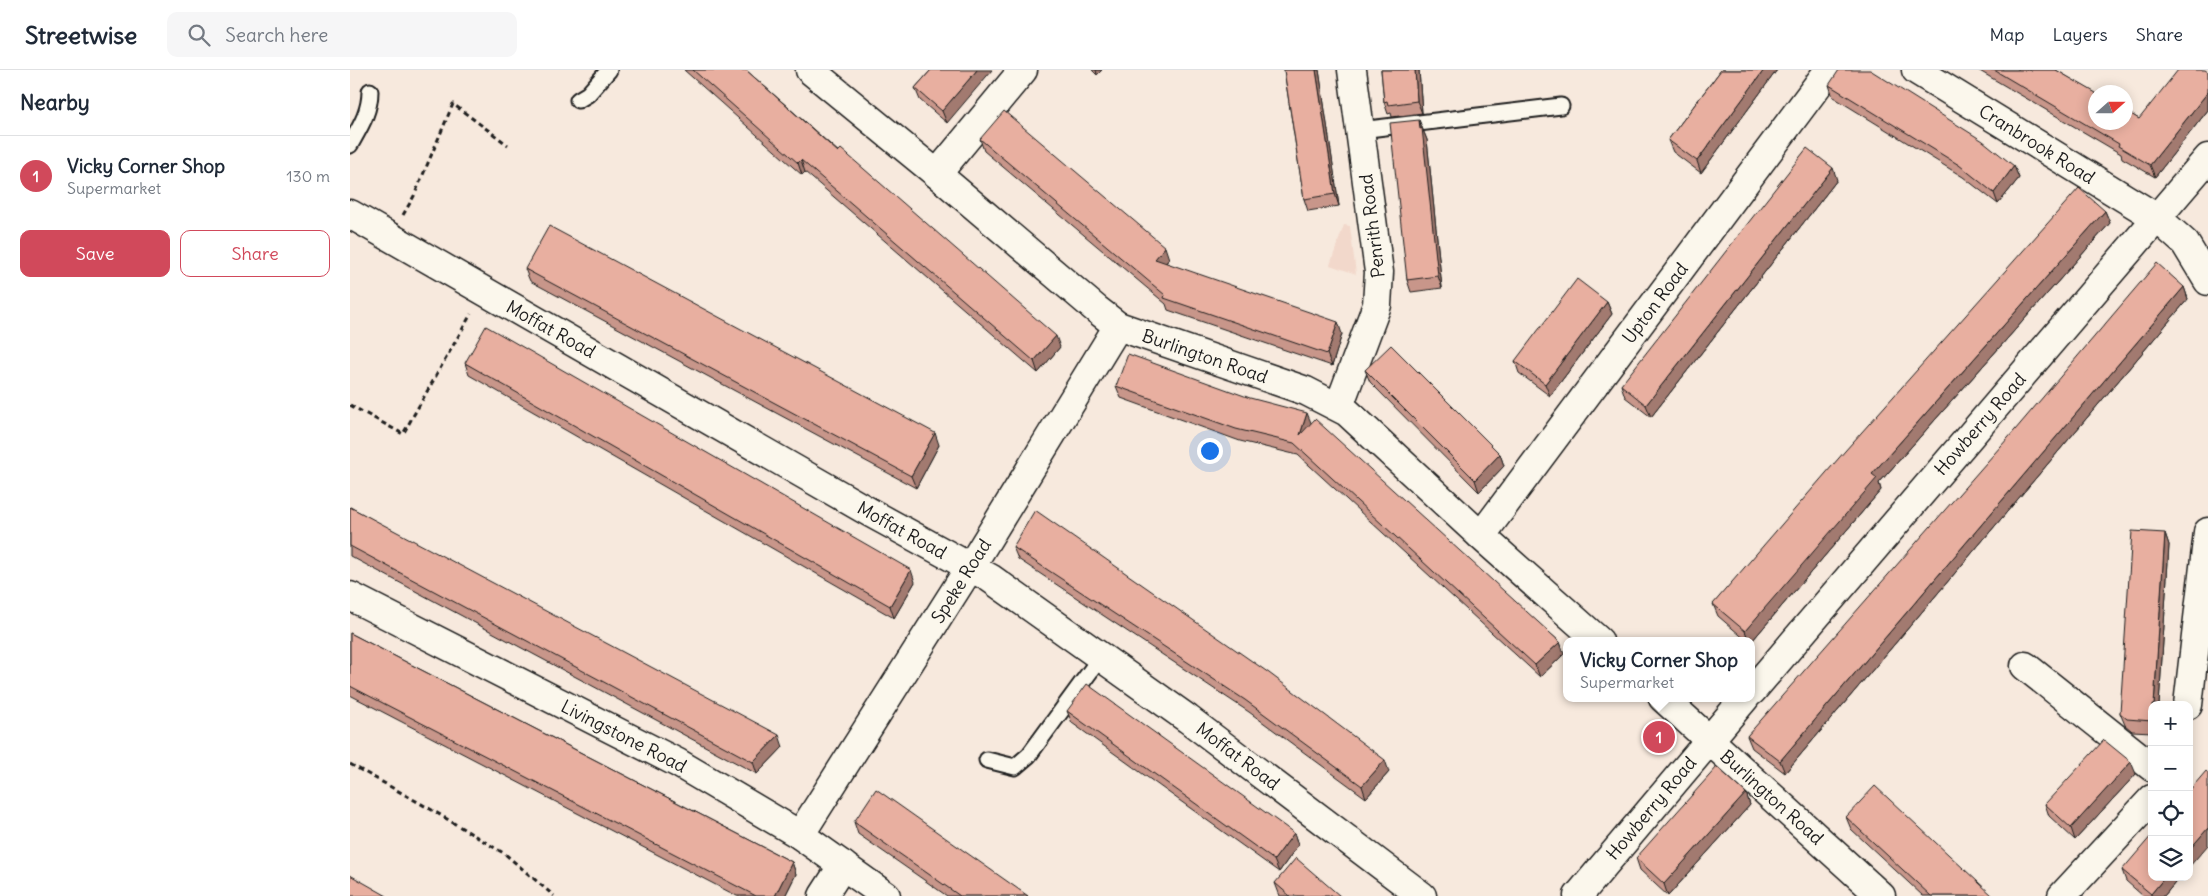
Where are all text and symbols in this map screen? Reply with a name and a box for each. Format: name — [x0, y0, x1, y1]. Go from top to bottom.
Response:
search box — [167, 12, 517, 57]
text: Streetwise — [25, 20, 137, 50]
icon: search — [185, 21, 213, 49]
text: Search here — [225, 23, 328, 47]
text: Map — [1989, 23, 2024, 46]
text: Layers — [2052, 23, 2108, 46]
text: Share — [2136, 23, 2183, 46]
north arrow — [2088, 85, 2133, 130]
text: Nearby — [20, 89, 90, 116]
street label: Cranbrook Road — [1975, 99, 2100, 189]
text: Vicky Corner Shop — [67, 154, 225, 178]
text: 1 — [33, 166, 39, 186]
text: 130 m — [286, 166, 330, 186]
street label: Penrith Road — [1354, 172, 1390, 279]
text: Supermarket — [67, 178, 161, 198]
button: Save — [20, 230, 170, 277]
button: Share — [180, 230, 330, 277]
street label: Upton Road — [1617, 258, 1693, 348]
street label: Moffat Road — [502, 295, 600, 363]
street label: Burlington Road — [1139, 324, 1271, 388]
street label: Howberry Road — [1929, 368, 2031, 480]
your location — [1197, 438, 1223, 464]
street label: Moffat Road — [853, 496, 951, 564]
street label: Speke Road — [926, 534, 996, 627]
popup — [1563, 637, 1755, 702]
text: Vicky Corner Shop — [1580, 648, 1738, 672]
text: Supermarket — [1580, 672, 1674, 692]
street label: Livingstone Road — [557, 694, 691, 778]
map controls — [2148, 701, 2193, 881]
button: + — [2148, 701, 2193, 746]
street label: Moffat Road — [1192, 717, 1285, 795]
pin: 1 — [1643, 718, 1675, 756]
street label: Burlington Road — [1716, 745, 1829, 850]
button: − — [2148, 746, 2193, 791]
street label: Howberry Road — [1601, 751, 1701, 865]
button: locate — [2148, 791, 2193, 836]
button: layers — [2148, 836, 2193, 881]

